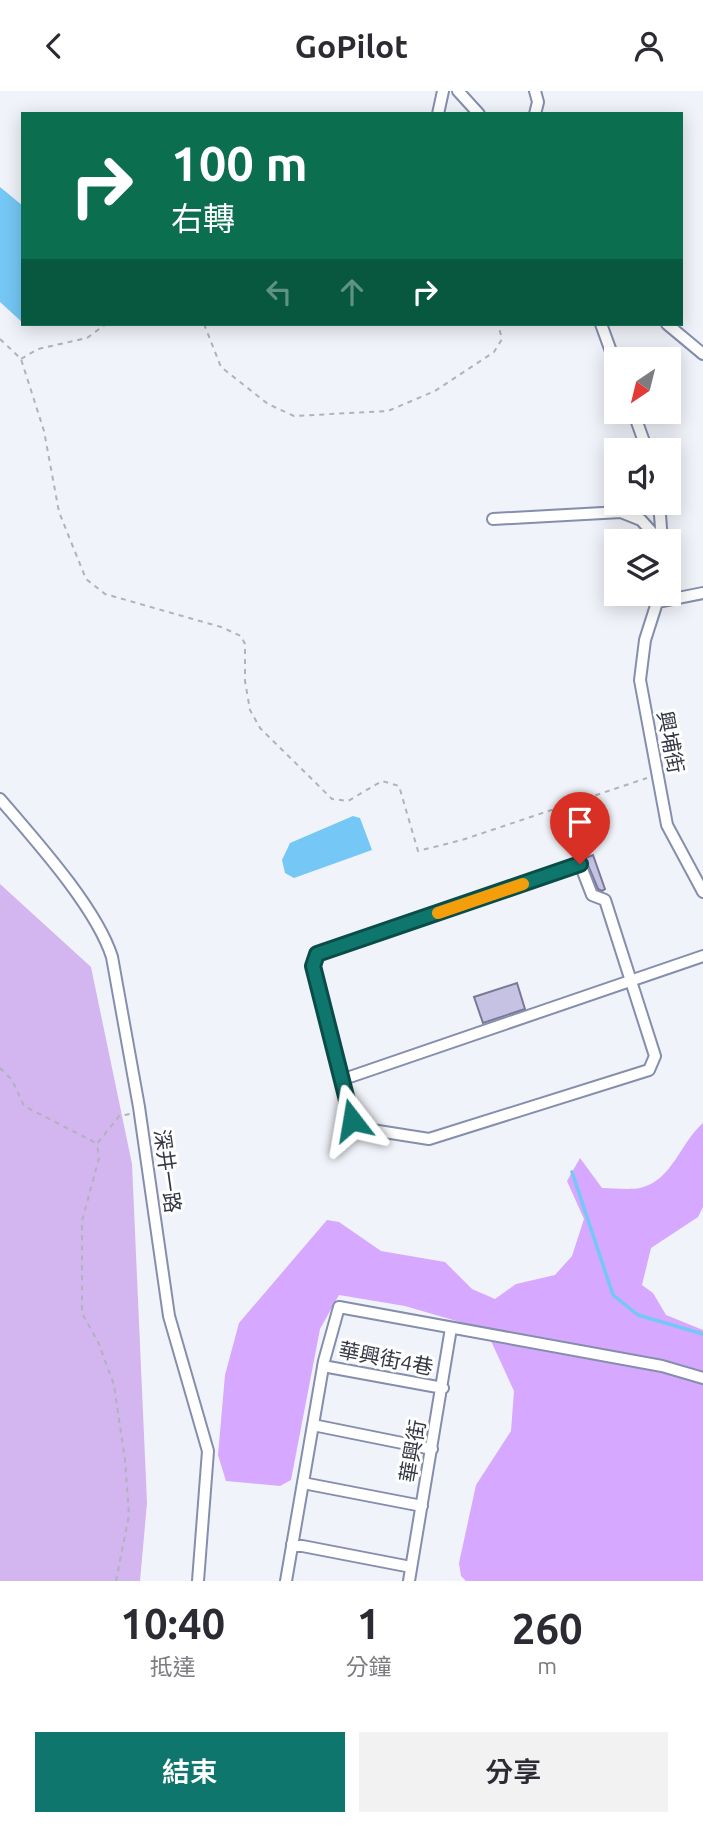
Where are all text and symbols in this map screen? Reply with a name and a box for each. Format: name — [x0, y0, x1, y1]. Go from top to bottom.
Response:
icon: back — [35, 27, 73, 65]
icon: person — [630, 27, 668, 65]
text: GoPilot — [295, 28, 408, 64]
text: 100 m — [171, 135, 308, 190]
icon: right — [56, 140, 147, 231]
text: 右轉 — [171, 200, 235, 236]
icon: left — [260, 273, 298, 311]
icon: ahead — [333, 273, 371, 311]
icon: right — [406, 273, 444, 311]
north arrow — [604, 347, 681, 423]
map controls — [604, 347, 681, 606]
button: sound — [604, 438, 681, 515]
button: layers — [604, 529, 681, 606]
street label: 興埔街 — [653, 709, 689, 775]
pin — [550, 792, 610, 864]
icon: arrive — [561, 803, 599, 841]
position arrow — [315, 1083, 389, 1157]
street label: 深井一路 — [150, 1128, 186, 1214]
street label: 華興街4巷 — [337, 1337, 435, 1379]
street label: 華興街 — [395, 1418, 429, 1484]
text: 10:40 — [120, 1600, 225, 1647]
text: 1 — [357, 1600, 380, 1647]
text: 260 — [512, 1605, 583, 1652]
text: m — [537, 1653, 557, 1678]
text: 抵達 — [150, 1654, 196, 1679]
text: 分鐘 — [346, 1654, 392, 1679]
button: 結束 — [35, 1732, 345, 1812]
button: 分享 — [359, 1732, 668, 1812]

